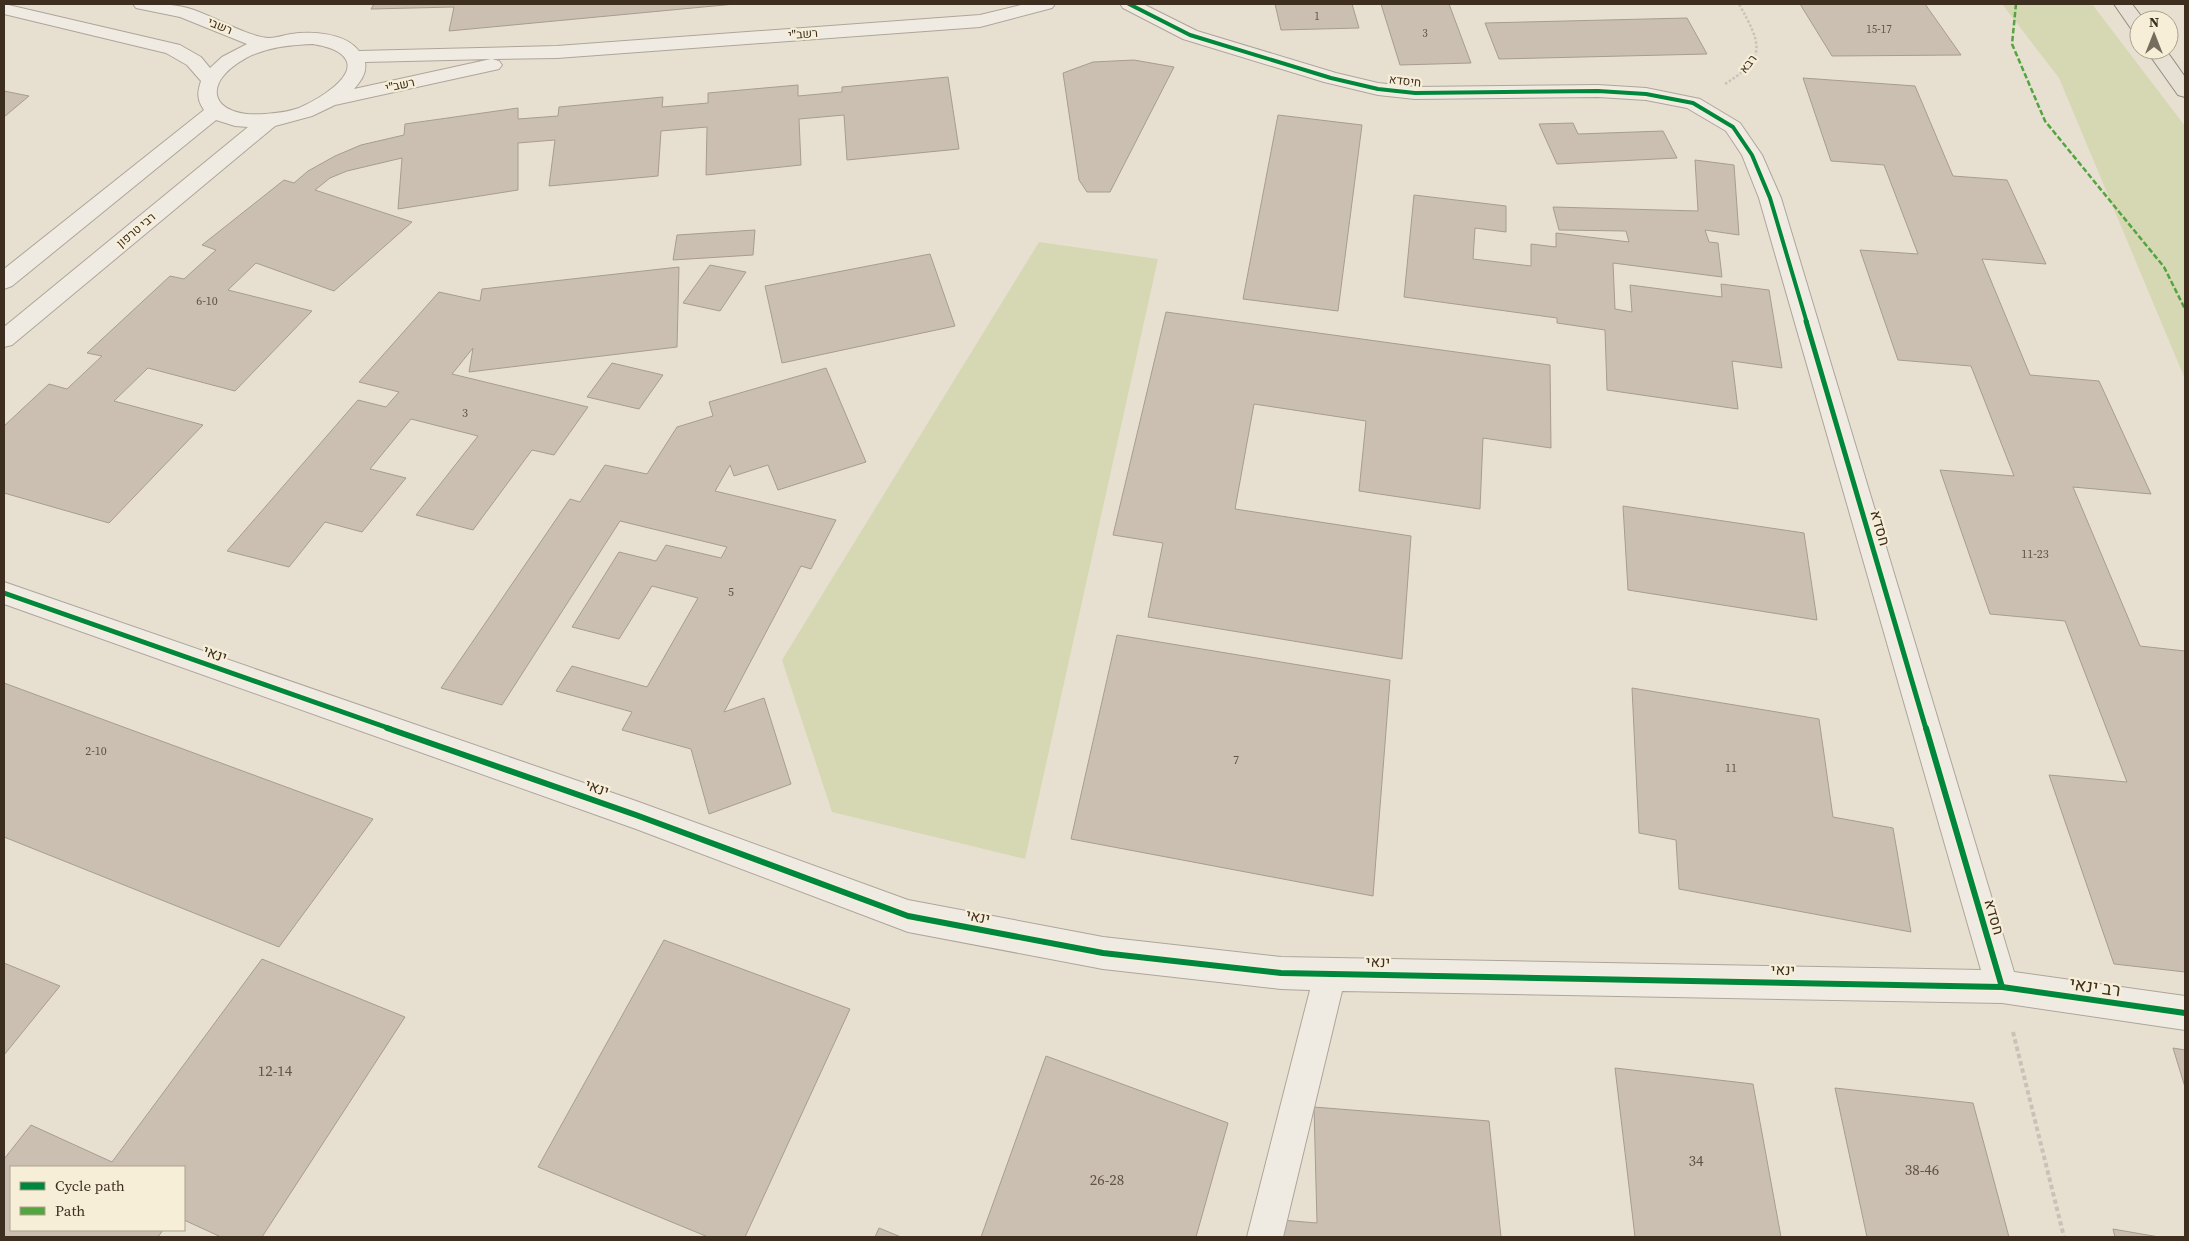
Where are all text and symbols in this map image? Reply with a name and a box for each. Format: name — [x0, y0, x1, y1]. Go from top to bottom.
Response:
house number: 1 — [1314, 9, 1320, 24]
north arrow — [2129, 10, 2179, 60]
text: N — [2149, 12, 2159, 32]
street label: רשבי — [205, 14, 235, 38]
house number: 15-17 — [1866, 22, 1892, 37]
street label: רשב"י — [788, 25, 818, 43]
house number: 3 — [1422, 26, 1428, 41]
street label: רבא — [1736, 51, 1760, 77]
street label: חיסדא — [1388, 71, 1422, 91]
street label: רשב"י — [384, 74, 416, 96]
street label: רבי טרפון — [113, 209, 159, 251]
house number: 6-10 — [196, 293, 218, 309]
house number: 3 — [462, 405, 468, 421]
street label: חסדא — [1865, 508, 1896, 548]
house number: 11-23 — [2021, 546, 2049, 562]
house number: 5 — [728, 584, 734, 600]
street label: ינאי — [200, 640, 230, 667]
house number: 2-10 — [85, 743, 107, 759]
house number: 7 — [1233, 752, 1239, 768]
house number: 11 — [1725, 760, 1737, 776]
street label: ינאי — [582, 774, 612, 801]
street label: חסדא — [1979, 897, 2010, 937]
street label: ינאי — [964, 904, 992, 929]
street label: ינאי — [1366, 951, 1390, 972]
street label: ינאי — [1771, 959, 1795, 980]
street label: רב ינאי — [2068, 971, 2122, 1002]
house number: 12-14 — [258, 1060, 293, 1081]
house number: 34 — [1688, 1150, 1704, 1171]
house number: 38-46 — [1905, 1159, 1939, 1180]
legend — [10, 1166, 185, 1231]
house number: 26-28 — [1090, 1169, 1124, 1190]
text: Cycle path — [55, 1175, 125, 1196]
text: Path — [55, 1200, 85, 1221]

